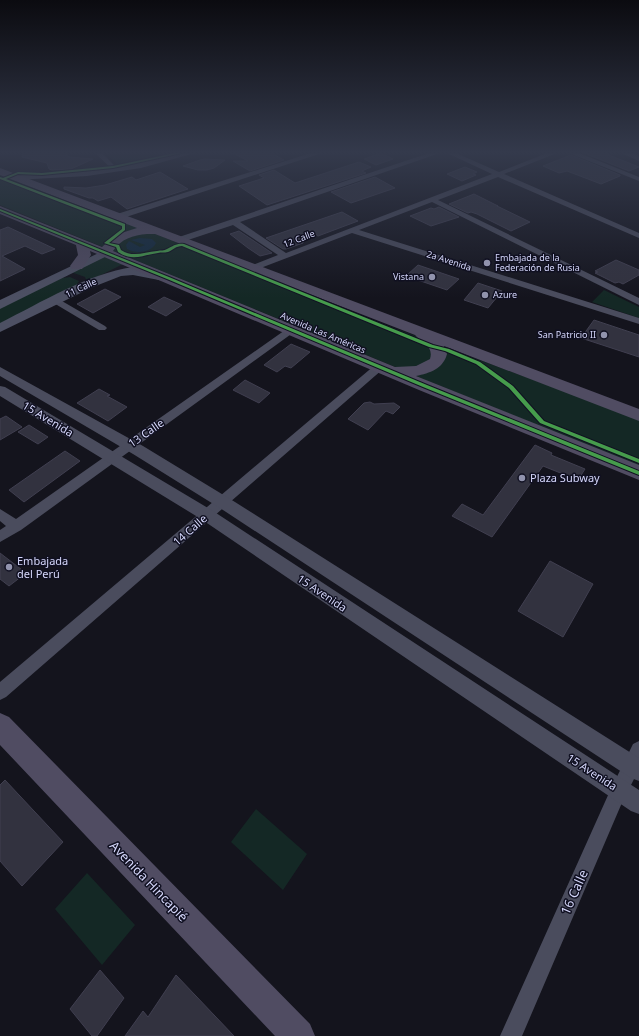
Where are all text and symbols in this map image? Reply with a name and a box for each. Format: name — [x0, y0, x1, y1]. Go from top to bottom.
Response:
street label: 12 Calle — [281, 227, 317, 251]
street label: 2a Avenida — [425, 247, 473, 274]
place label: Embajada de la Federación de Rusia — [495, 251, 580, 274]
marker: Embajada de la Federación de Rusia — [482, 258, 492, 268]
place label: Vistana — [393, 270, 424, 283]
marker: Vistana — [427, 272, 437, 282]
street label: 11 Calle — [63, 275, 99, 300]
place label: Azure — [493, 288, 517, 301]
marker: Azure — [480, 290, 490, 300]
street label: Avenida Las Américas — [278, 309, 368, 356]
place label: San Patricio II — [538, 328, 596, 341]
marker: San Patricio II — [599, 330, 609, 340]
street label: 15 Avenida — [20, 398, 76, 440]
street label: 13 Calle — [125, 415, 167, 450]
place label: Plaza Subway — [530, 470, 600, 485]
marker: Plaza Subway — [517, 473, 527, 483]
street label: 14 Calle — [169, 511, 210, 549]
place label: Embajada del Perú — [17, 553, 68, 581]
marker: Embajada del Perú — [4, 562, 14, 572]
street label: 15 Avenida — [295, 570, 350, 615]
street label: 15 Avenida — [564, 750, 620, 793]
street label: Avenida Hincapié — [106, 837, 192, 925]
street label: 16 Calle — [556, 866, 592, 918]

